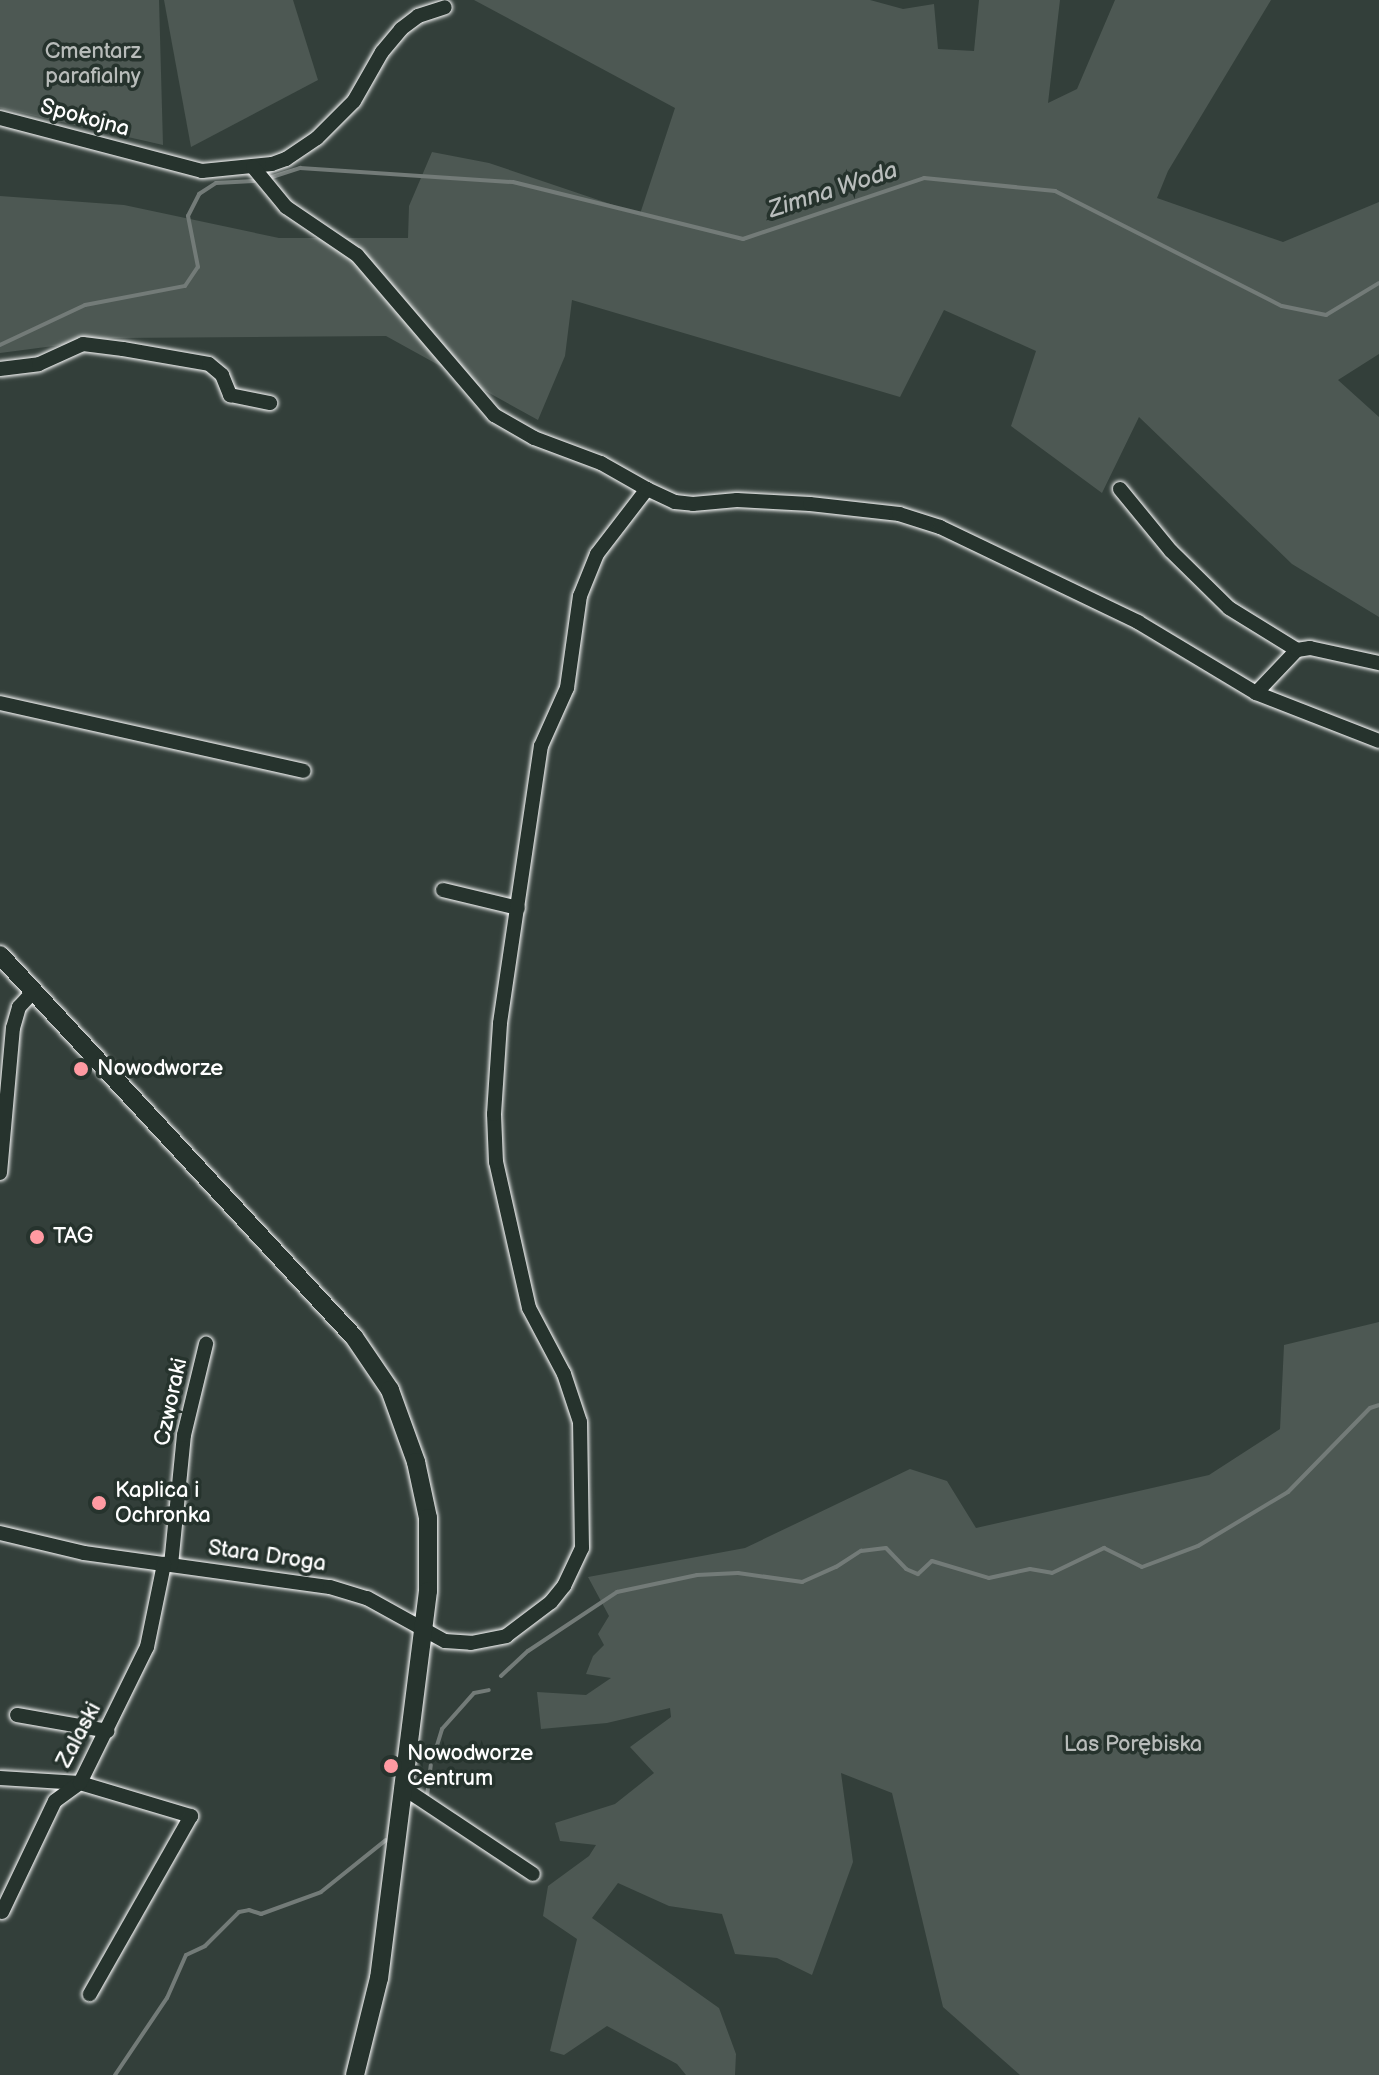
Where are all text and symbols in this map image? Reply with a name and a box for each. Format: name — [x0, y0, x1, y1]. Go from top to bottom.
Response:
park label: Cmentarz parafialny — [45, 38, 141, 90]
street label: Spokojna — [38, 93, 132, 143]
water label: Zimna Woda — [764, 155, 902, 225]
place label: Nowodworze — [97, 1056, 223, 1082]
marker: Nowodworze — [72, 1060, 90, 1078]
place label: TAG — [53, 1224, 93, 1250]
marker: TAG — [28, 1228, 46, 1246]
street label: Czworaki — [149, 1356, 193, 1448]
place label: Kaplica i Ochronka — [115, 1477, 211, 1528]
marker: Kaplica i Ochronka — [90, 1494, 108, 1512]
street label: Stara Droga — [206, 1535, 328, 1577]
street label: Zalaski — [51, 1698, 107, 1772]
park label: Las Porębiska — [1064, 1732, 1202, 1758]
place label: Nowodworze Centrum — [407, 1740, 533, 1792]
marker: Nowodworze Centrum — [382, 1757, 400, 1775]

